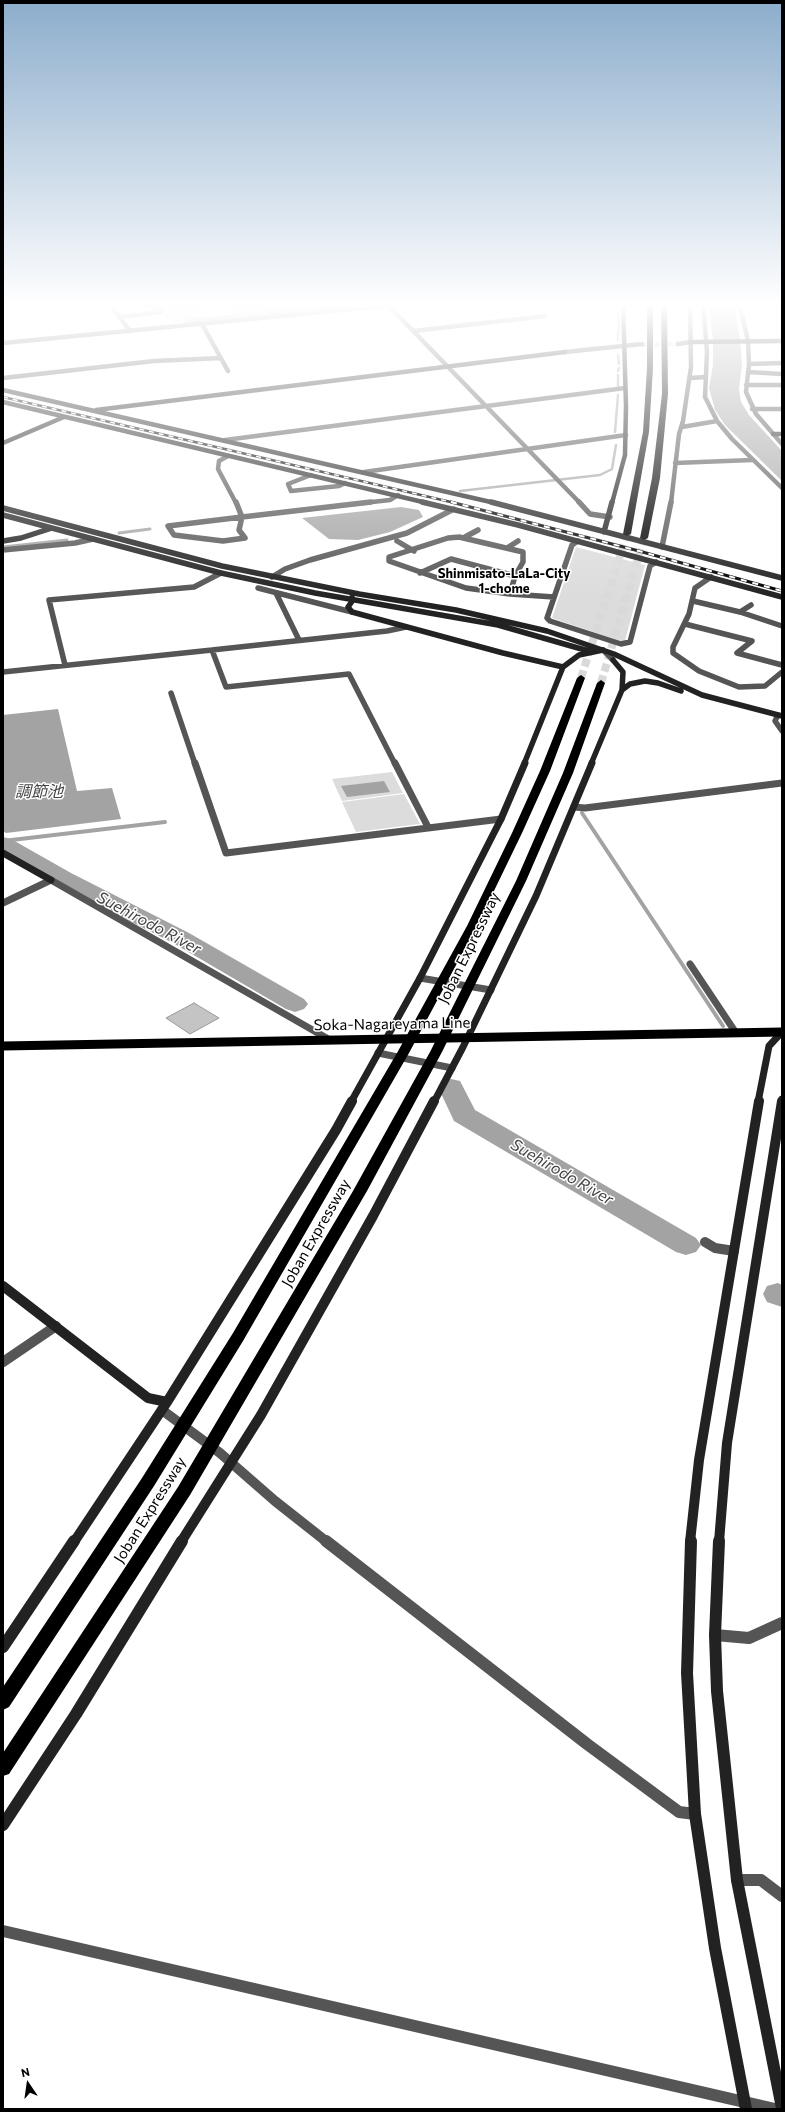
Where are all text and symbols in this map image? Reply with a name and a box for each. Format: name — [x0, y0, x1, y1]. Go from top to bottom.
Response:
district label: Shinmisato-LaLa-City 1-chome — [438, 566, 570, 597]
water label: 調節池 — [15, 782, 63, 802]
water label: Suehirodo River — [94, 887, 204, 959]
street label: Joban Expressway — [434, 889, 504, 1007]
street label: Soka-Nagareyama Line — [313, 1014, 471, 1034]
water label: Suehirodo River — [507, 1135, 617, 1209]
street label: Joban Expressway — [278, 1176, 354, 1290]
street label: Joban Expressway — [110, 1454, 190, 1566]
north arrow — [8, 2064, 48, 2104]
text: N — [20, 2065, 31, 2079]

